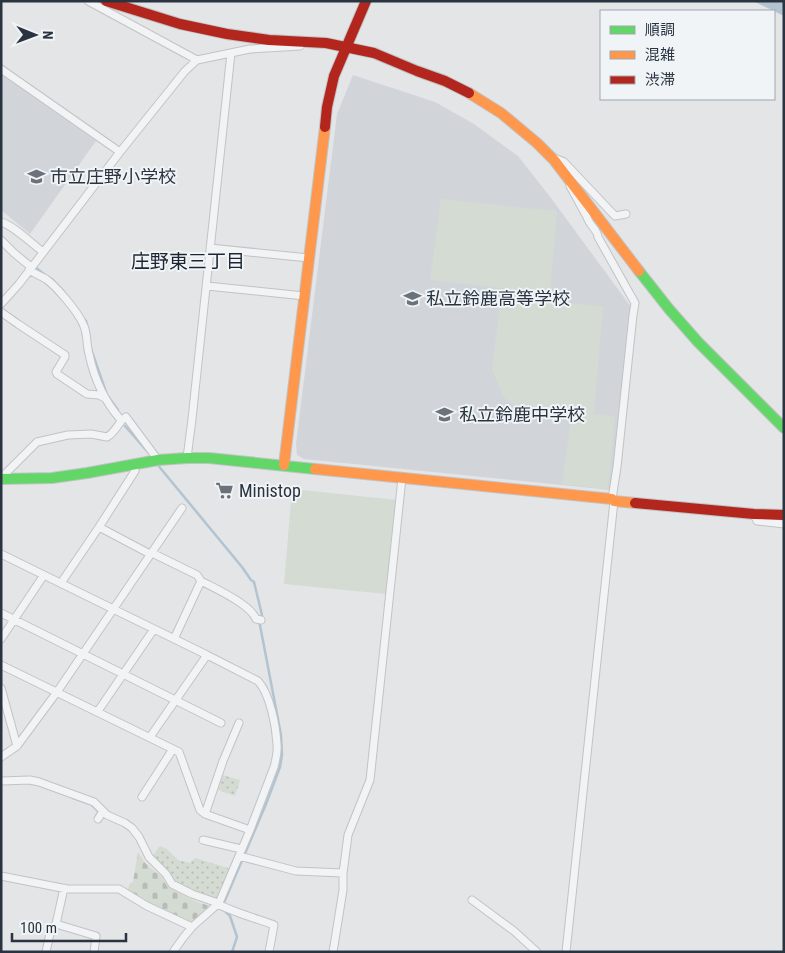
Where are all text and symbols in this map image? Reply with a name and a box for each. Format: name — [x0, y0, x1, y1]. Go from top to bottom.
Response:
north arrow — [10, 10, 60, 60]
legend — [600, 10, 775, 100]
text: 順調 — [645, 21, 675, 39]
text: N — [40, 31, 56, 40]
text: 混雑 — [645, 46, 675, 64]
text: 渋滞 — [645, 71, 675, 89]
school or university icon: 市立庄野小学校 — [26, 166, 46, 186]
place label: 市立庄野小学校 — [50, 166, 176, 187]
district label: 庄野東三丁目 — [131, 250, 245, 273]
school or university icon: 私立鈴鹿高等学校 — [402, 288, 422, 308]
place label: 私立鈴鹿高等学校 — [426, 288, 570, 309]
school or university icon: 私立鈴鹿中学校 — [435, 404, 455, 424]
place label: 私立鈴鹿中学校 — [459, 404, 585, 425]
supermarket icon: Ministop — [215, 480, 235, 500]
place label: Ministop — [239, 480, 301, 501]
scale bar — [12, 910, 126, 942]
text: 100 m — [20, 919, 57, 937]

